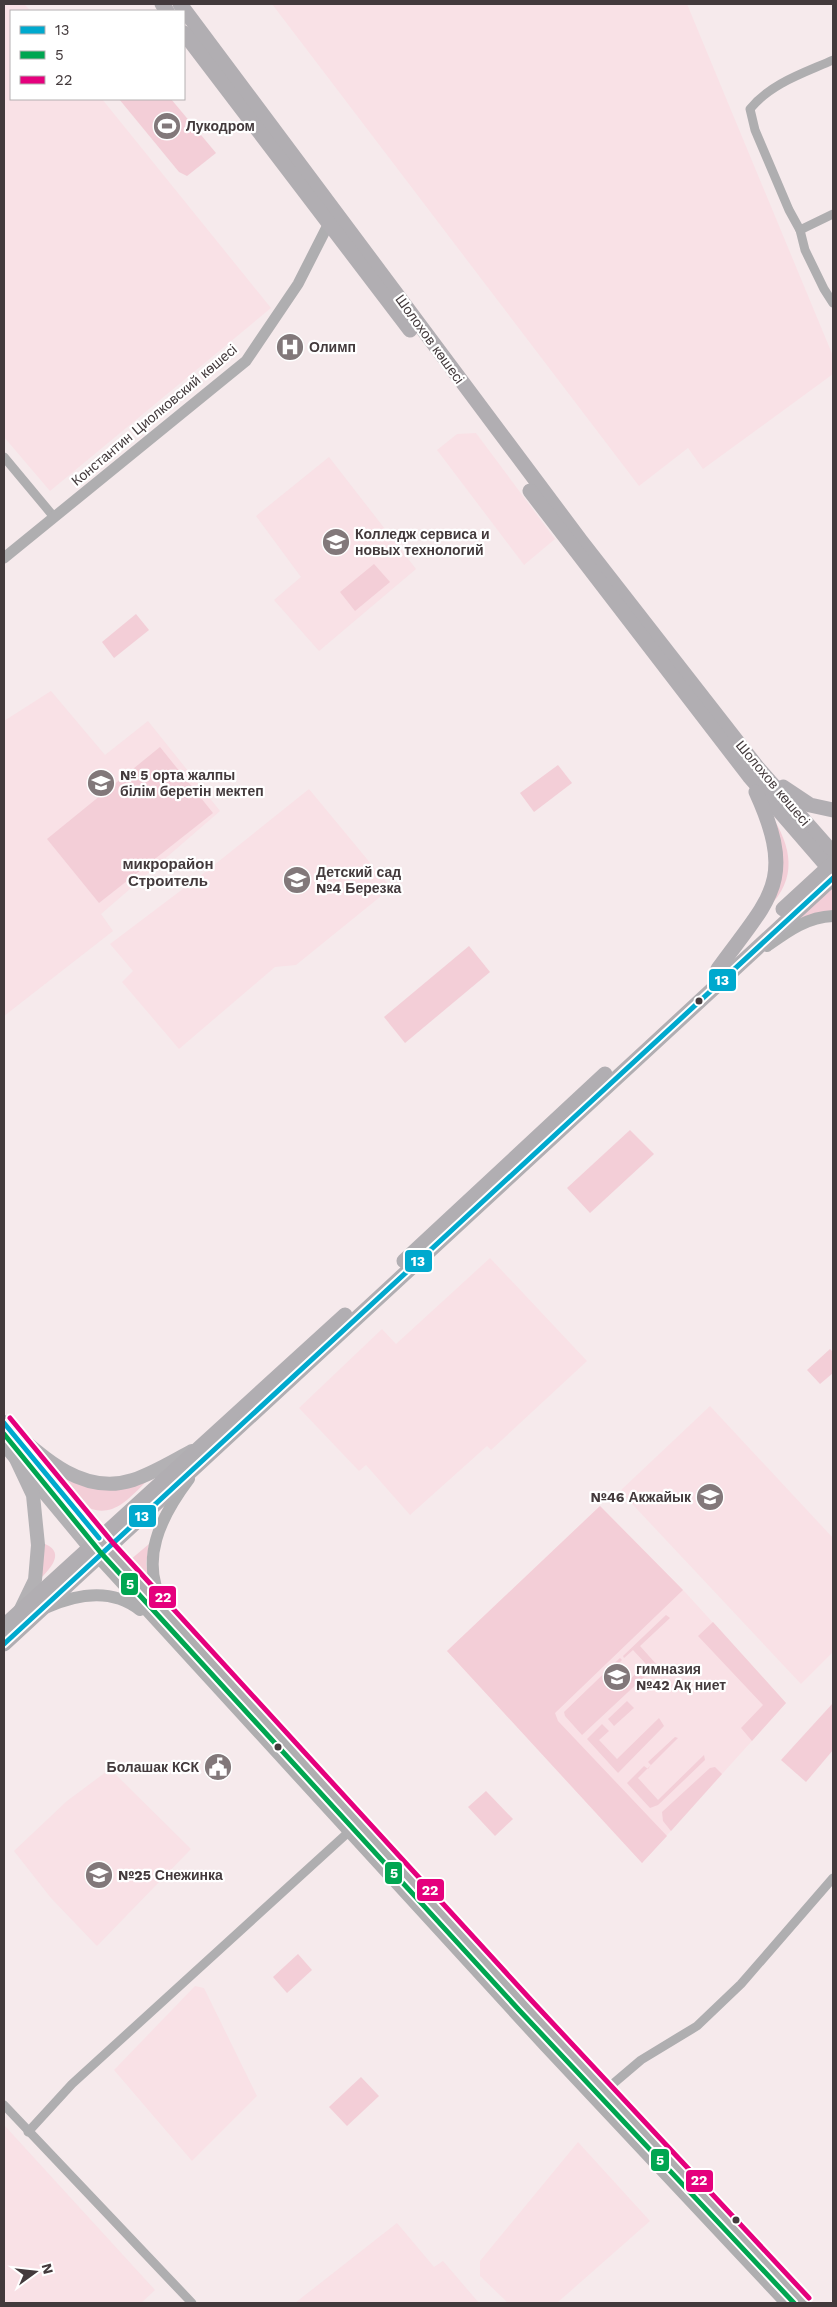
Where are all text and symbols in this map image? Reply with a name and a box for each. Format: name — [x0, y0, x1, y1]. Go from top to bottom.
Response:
legend — [10, 10, 185, 100]
text: 13 — [55, 21, 70, 39]
text: 5 — [55, 46, 64, 64]
text: 22 — [55, 71, 73, 89]
sports icon: Лукодром — [152, 111, 182, 141]
place label: Лукодром — [186, 118, 255, 134]
street label: Шолохов көшесі — [392, 291, 468, 387]
hospital icon: Олимп — [275, 332, 305, 362]
place label: Олимп — [309, 339, 356, 355]
street label: Константин Циолковский көшесі — [68, 341, 240, 489]
place label: Колледж сервиса и новых технологий — [355, 526, 490, 558]
school or university icon: Колледж сервиса и новых технологий — [321, 527, 351, 557]
street label: Шолохов көшесі — [733, 737, 813, 829]
place label: № 5 орта жалпы білім беретін мектеп — [120, 767, 264, 799]
school or university icon: № 5 орта жалпы білім беретін мектеп — [86, 768, 116, 798]
district label: микрорайон Строитель — [122, 855, 214, 890]
place label: Детский сад №4 Березка — [316, 864, 401, 896]
school or university icon: Детский сад №4 Березка — [282, 865, 312, 895]
line badge: 13 — [708, 968, 737, 992]
text: 13 — [715, 972, 729, 988]
unlabelled marker — [694, 996, 704, 1006]
line badge: 13 — [404, 1249, 433, 1273]
text: 13 — [411, 1253, 425, 1269]
school or university icon: №46 Акжайык — [695, 1482, 725, 1512]
place label: №46 Акжайык — [590, 1489, 692, 1505]
line badge: 13 — [128, 1504, 157, 1528]
text: 13 — [135, 1508, 149, 1524]
line badge: 5 — [120, 1572, 139, 1596]
text: 5 — [126, 1576, 134, 1592]
line badge: 22 — [148, 1585, 177, 1609]
text: 22 — [155, 1589, 171, 1605]
place label: гимназия №42 Ақ ниет — [636, 1661, 726, 1693]
school or university icon: гимназия №42 Ақ ниет — [602, 1662, 632, 1692]
unlabelled marker — [273, 1742, 283, 1752]
public building icon: Болашак КСК — [203, 1752, 233, 1782]
place label: Болашак КСК — [107, 1759, 199, 1775]
school or university icon: №25 Снежинка — [84, 1860, 114, 1890]
line badge: 5 — [384, 1861, 403, 1885]
text: 5 — [390, 1865, 398, 1881]
place label: №25 Снежинка — [118, 1867, 223, 1883]
line badge: 22 — [416, 1878, 445, 1902]
text: 22 — [422, 1882, 438, 1898]
line badge: 5 — [650, 2148, 670, 2172]
text: 5 — [656, 2152, 664, 2168]
line badge: 22 — [685, 2169, 714, 2193]
text: 22 — [691, 2172, 707, 2188]
unlabelled marker — [731, 2215, 741, 2225]
north arrow — [10, 2247, 60, 2297]
text: N — [38, 2262, 57, 2276]

